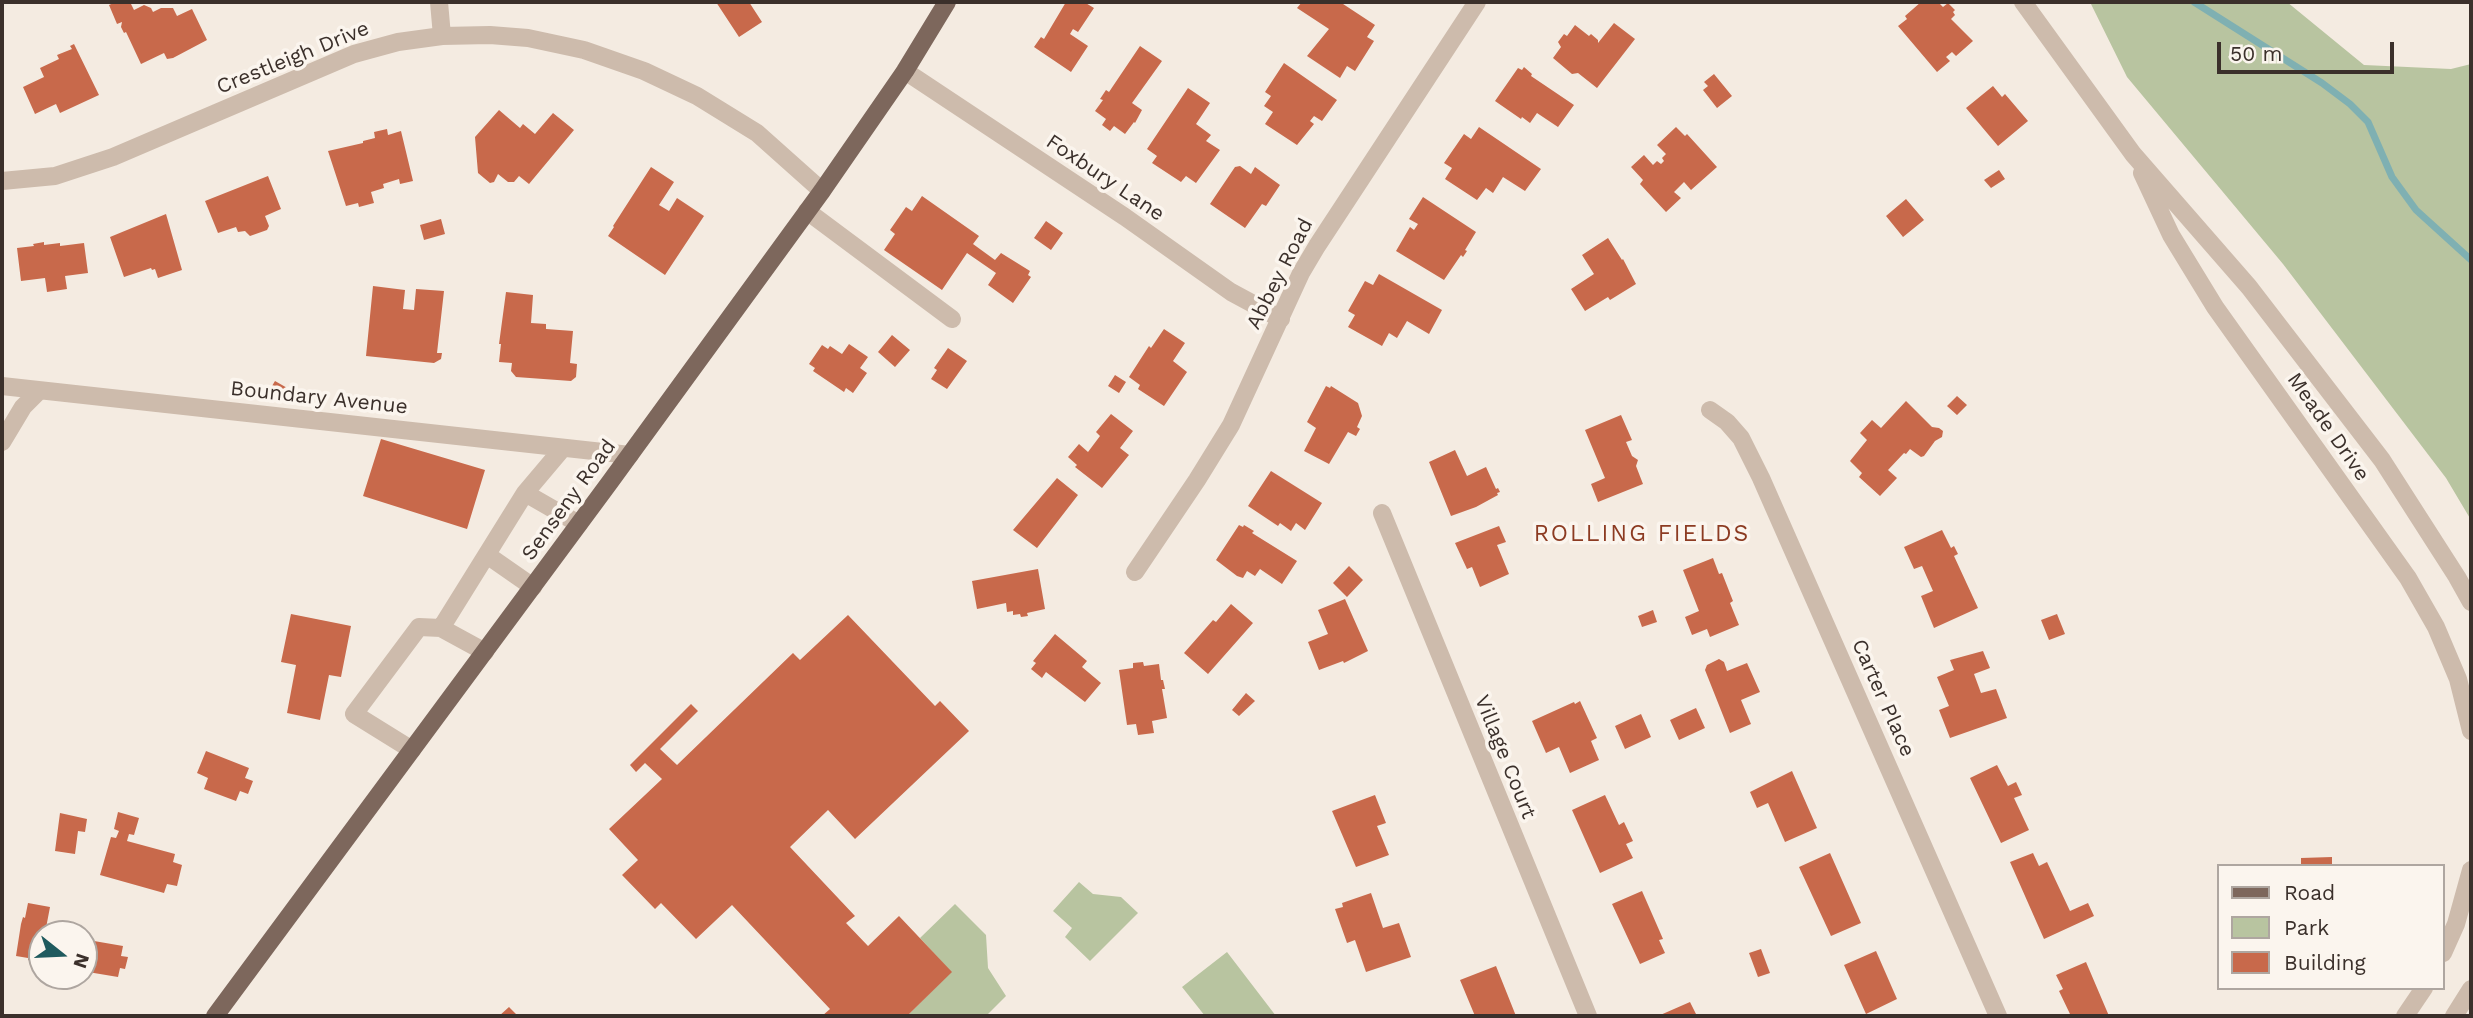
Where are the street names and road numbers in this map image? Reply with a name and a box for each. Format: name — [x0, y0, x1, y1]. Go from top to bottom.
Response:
street label: Crestleigh Drive — [213, 16, 373, 100]
street label: Foxbury Lane — [1041, 129, 1169, 227]
street label: Abbey Road — [1241, 214, 1319, 334]
street label: Meade Drive — [2281, 368, 2375, 486]
street label: Boundary Avenue — [229, 376, 409, 420]
street label: Senseny Road — [517, 434, 621, 566]
street label: Carter Place — [1846, 635, 1920, 761]
street label: Village Court — [1469, 692, 1541, 822]

